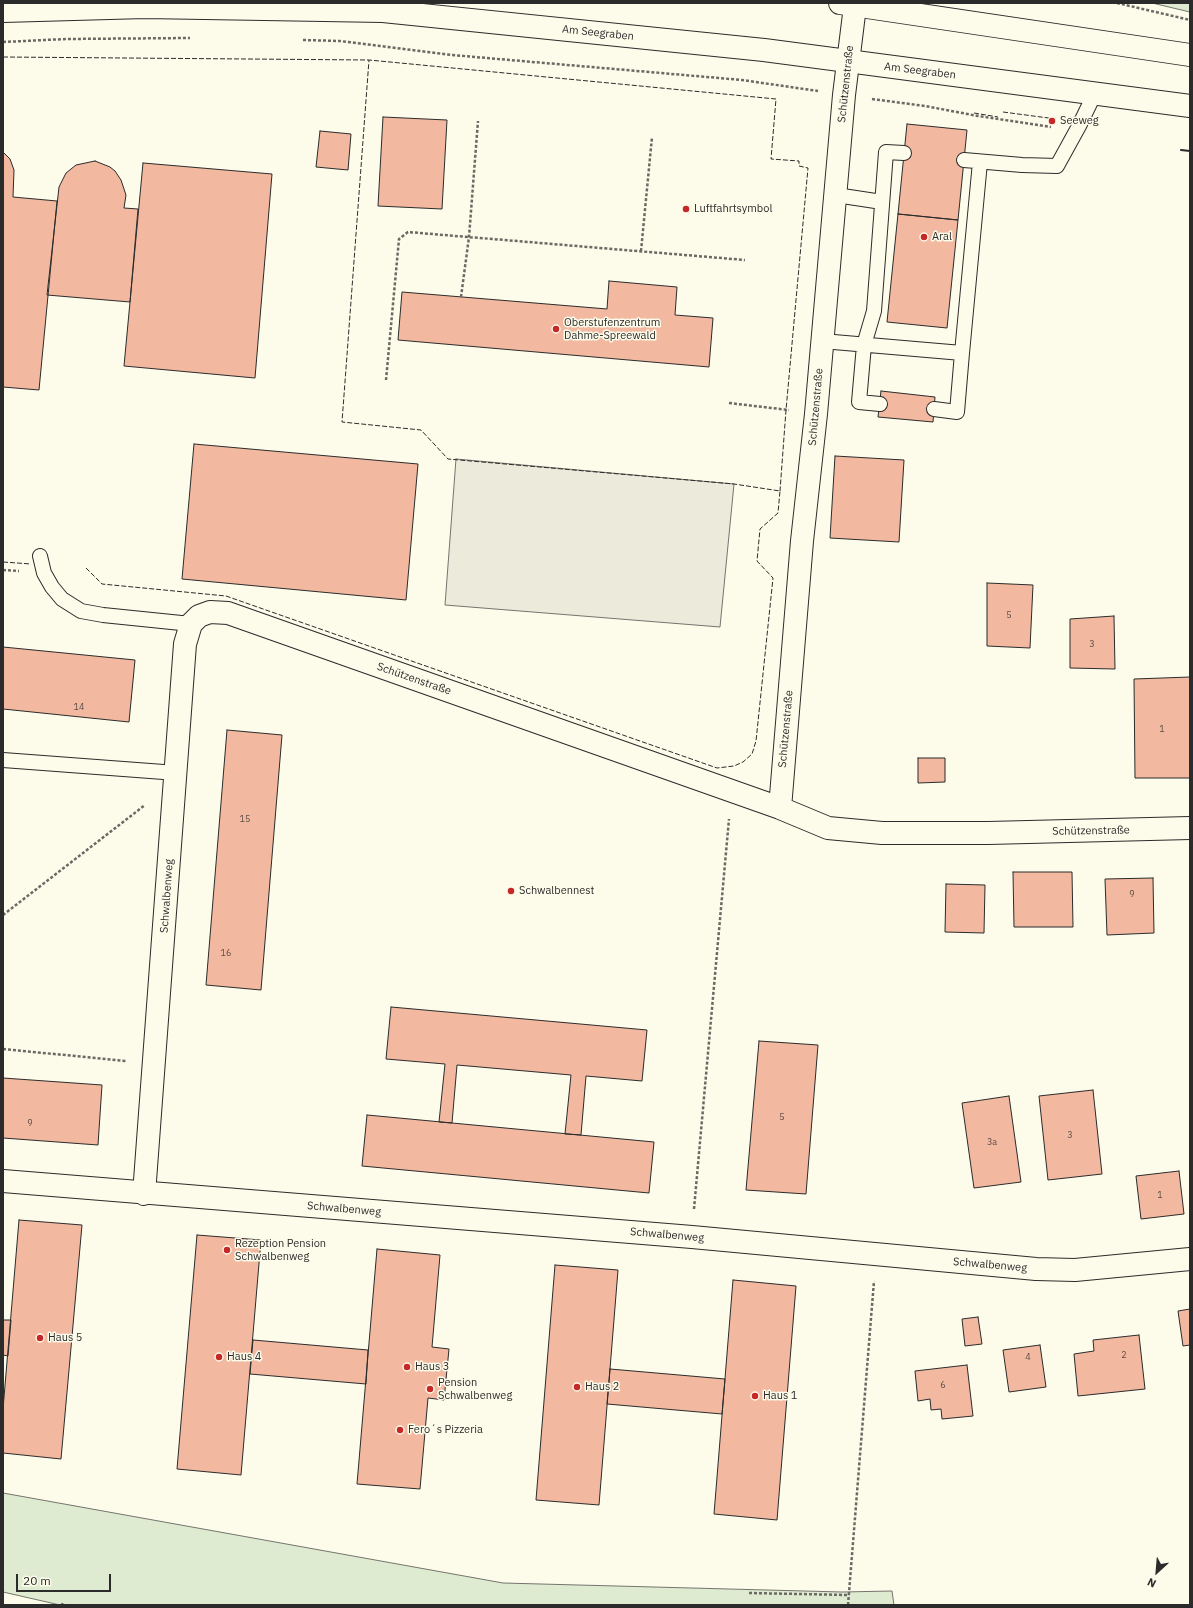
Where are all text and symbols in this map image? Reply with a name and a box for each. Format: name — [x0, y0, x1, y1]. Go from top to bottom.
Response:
street label: Am Seegraben — [561, 23, 635, 43]
street label: Schützenstraße — [835, 45, 857, 123]
street label: Am Seegraben — [883, 60, 957, 82]
place label: Seeweg — [1060, 114, 1099, 128]
marker: Seeweg — [1047, 116, 1057, 126]
place label: Luftfahrtsymbol — [694, 202, 772, 216]
marker: Luftfahrtsymbol — [681, 204, 691, 214]
place label: Aral — [932, 230, 952, 244]
marker: Aral — [919, 232, 929, 242]
place label: Oberstufenzentrum Dahme-Spreewald — [564, 316, 660, 342]
marker: Oberstufenzentrum Dahme-Spreewald — [551, 324, 561, 334]
street label: Schützenstraße — [806, 368, 826, 446]
house number: 5 — [1006, 610, 1012, 620]
house number: 3 — [1089, 639, 1095, 649]
street label: Schützenstraße — [375, 660, 453, 698]
street label: Schützenstraße — [776, 690, 796, 768]
house number: 14 — [74, 702, 84, 712]
house number: 1 — [1159, 724, 1165, 734]
house number: 15 — [240, 814, 250, 824]
street label: Schützenstraße — [1052, 824, 1130, 838]
street label: Schwalbenweg — [158, 859, 176, 933]
place label: Schwalbennest — [519, 884, 594, 898]
marker: Schwalbennest — [506, 886, 516, 896]
house number: 9 — [1129, 889, 1135, 899]
house number: 16 — [221, 948, 231, 958]
house number: 5 — [779, 1112, 785, 1122]
house number: 9 — [27, 1118, 33, 1128]
house number: 3 — [1067, 1130, 1073, 1140]
house number: 3a — [987, 1137, 997, 1147]
house number: 1 — [1157, 1190, 1163, 1200]
street label: Schwalbenweg — [306, 1199, 382, 1219]
street label: Schwalbenweg — [629, 1225, 705, 1245]
place label: Rezeption Pension Schwalbenweg — [235, 1237, 326, 1263]
marker: Rezeption Pension Schwalbenweg — [222, 1245, 232, 1255]
street label: Schwalbenweg — [952, 1255, 1028, 1275]
place label: Haus 5 — [48, 1331, 82, 1345]
marker: Haus 5 — [35, 1333, 45, 1343]
place label: Haus 4 — [227, 1350, 261, 1364]
house number: 2 — [1121, 1350, 1127, 1360]
marker: Haus 4 — [214, 1352, 224, 1362]
house number: 4 — [1025, 1352, 1031, 1362]
place label: Haus 3 — [415, 1360, 449, 1374]
marker: Haus 3 — [402, 1362, 412, 1372]
place label: Pension Schwalbenweg — [438, 1376, 512, 1402]
place label: Haus 2 — [585, 1380, 619, 1394]
house number: 6 — [940, 1380, 946, 1390]
marker: Haus 2 — [572, 1382, 582, 1392]
marker: Pension Schwalbenweg — [425, 1384, 435, 1394]
place label: Haus 1 — [763, 1389, 797, 1403]
marker: Haus 1 — [750, 1391, 760, 1401]
place label: Fero´s Pizzeria — [408, 1423, 483, 1437]
marker: Fero´s Pizzeria — [395, 1425, 405, 1435]
north arrow — [1137, 1552, 1177, 1592]
scale bar — [18, 1566, 113, 1592]
text: 20 m — [23, 1573, 51, 1588]
text: N — [1145, 1575, 1158, 1591]

